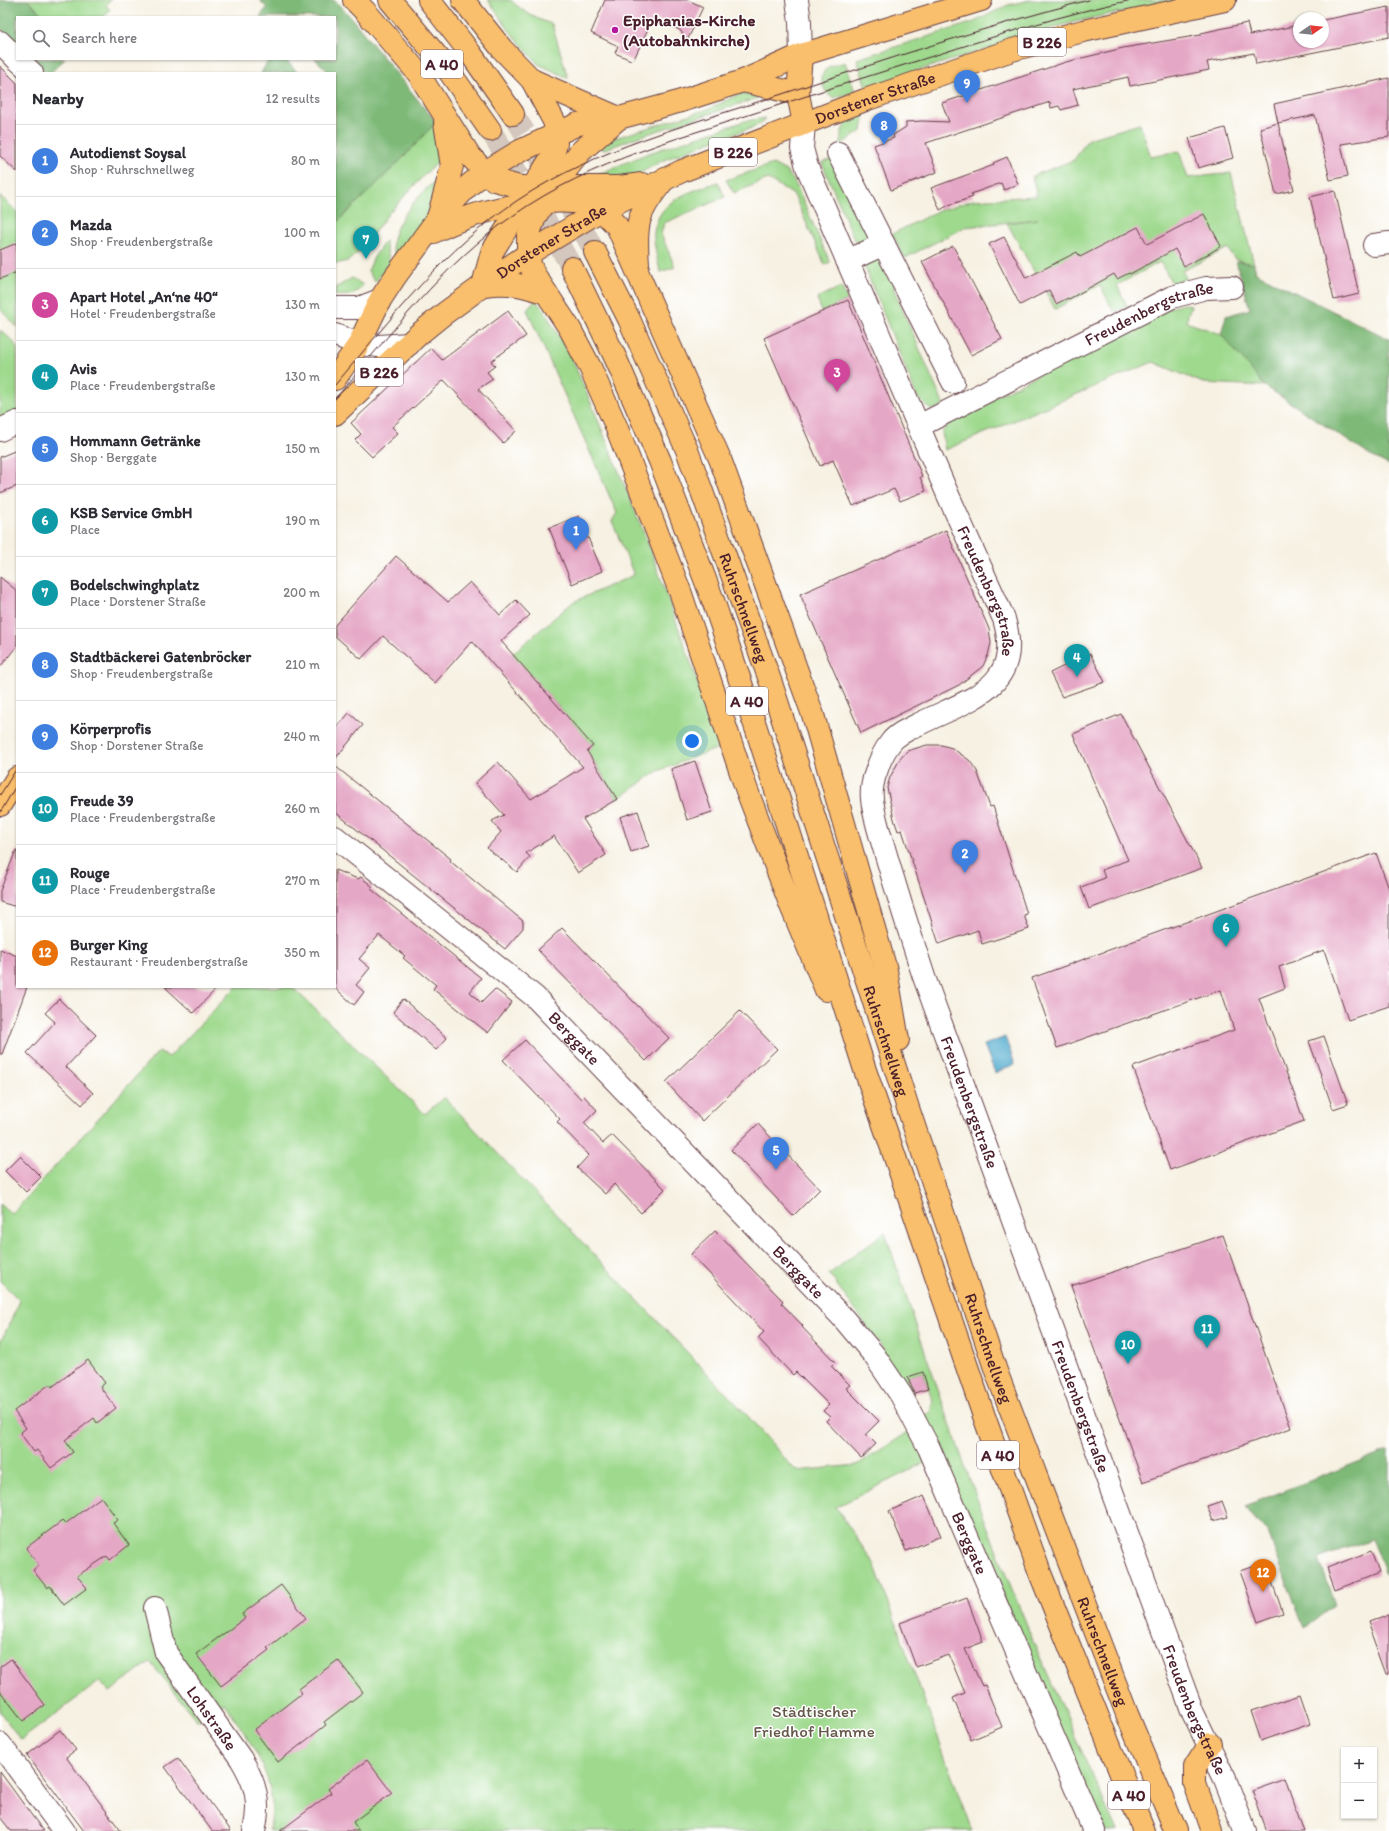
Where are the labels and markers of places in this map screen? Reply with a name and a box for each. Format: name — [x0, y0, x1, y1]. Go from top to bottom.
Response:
place label: Epiphanias-Kirche (Autobahnkirche) — [623, 10, 755, 51]
marker: Epiphanias-Kirche (Autobahnkirche) — [610, 25, 620, 35]
pin: 9 — [954, 70, 980, 103]
pin: 8 — [871, 112, 897, 145]
pin: 7 — [353, 226, 379, 259]
pin: 3 — [824, 359, 850, 392]
pin: 1 — [563, 517, 589, 550]
pin: 4 — [1064, 644, 1090, 677]
pin: 2 — [952, 840, 978, 873]
pin: 6 — [1213, 914, 1239, 947]
pin: 5 — [763, 1137, 789, 1170]
pin: 11 — [1194, 1315, 1220, 1348]
pin: 10 — [1115, 1331, 1141, 1364]
pin: 12 — [1250, 1559, 1276, 1592]

